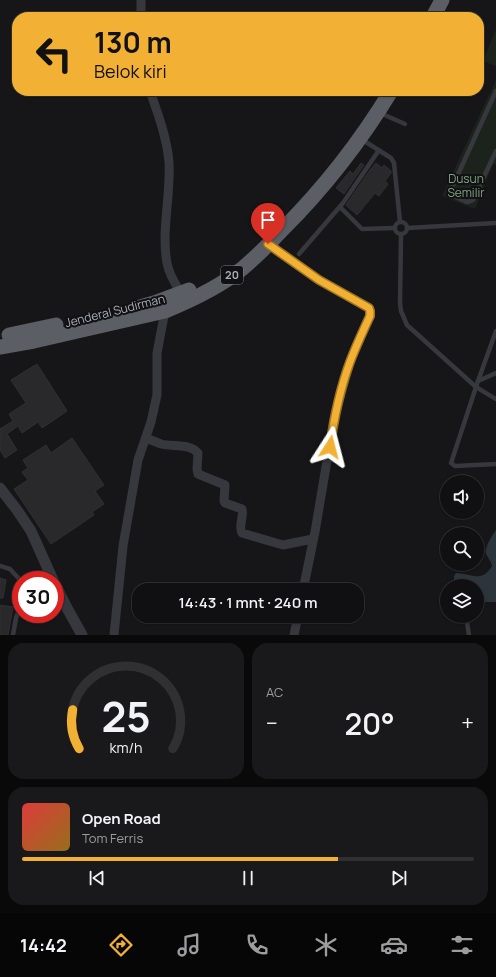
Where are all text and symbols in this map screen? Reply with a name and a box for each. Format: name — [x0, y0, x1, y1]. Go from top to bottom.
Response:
text: 130 m — [94, 23, 172, 61]
icon: left — [28, 28, 80, 80]
text: Belok kiri — [94, 59, 167, 83]
park label: Dusun Semilir — [447, 170, 485, 201]
pin — [251, 203, 285, 244]
icon: arrive — [257, 209, 279, 231]
road number: 20 — [221, 266, 243, 284]
street label: Jenderal Sudirman — [63, 290, 167, 331]
position arrow — [309, 426, 351, 468]
map controls — [440, 475, 484, 623]
button: sound — [440, 475, 484, 519]
button: search — [440, 527, 484, 571]
speed limit sign: 30 — [12, 571, 64, 623]
button: layers — [440, 579, 484, 623]
text: 14:43 · 1 mnt · 240 m — [178, 592, 318, 613]
text: AC — [266, 683, 283, 701]
text: 25 — [101, 688, 151, 744]
text: 20° — [344, 703, 395, 744]
text: − — [266, 708, 278, 738]
text: + — [461, 708, 474, 738]
text: km/h — [109, 738, 143, 757]
text: Open Road — [82, 808, 161, 829]
text: Tom Ferris — [82, 829, 143, 847]
icon: previous — [86, 867, 108, 889]
icon: pause — [237, 867, 259, 889]
icon: next — [388, 867, 410, 889]
icon: directions — [107, 931, 135, 959]
icon: music — [175, 931, 203, 959]
icon: phone — [243, 931, 271, 959]
icon: climate — [312, 931, 340, 959]
icon: car — [380, 931, 408, 959]
icon: filters — [448, 931, 476, 959]
text: 14:42 — [20, 933, 67, 957]

